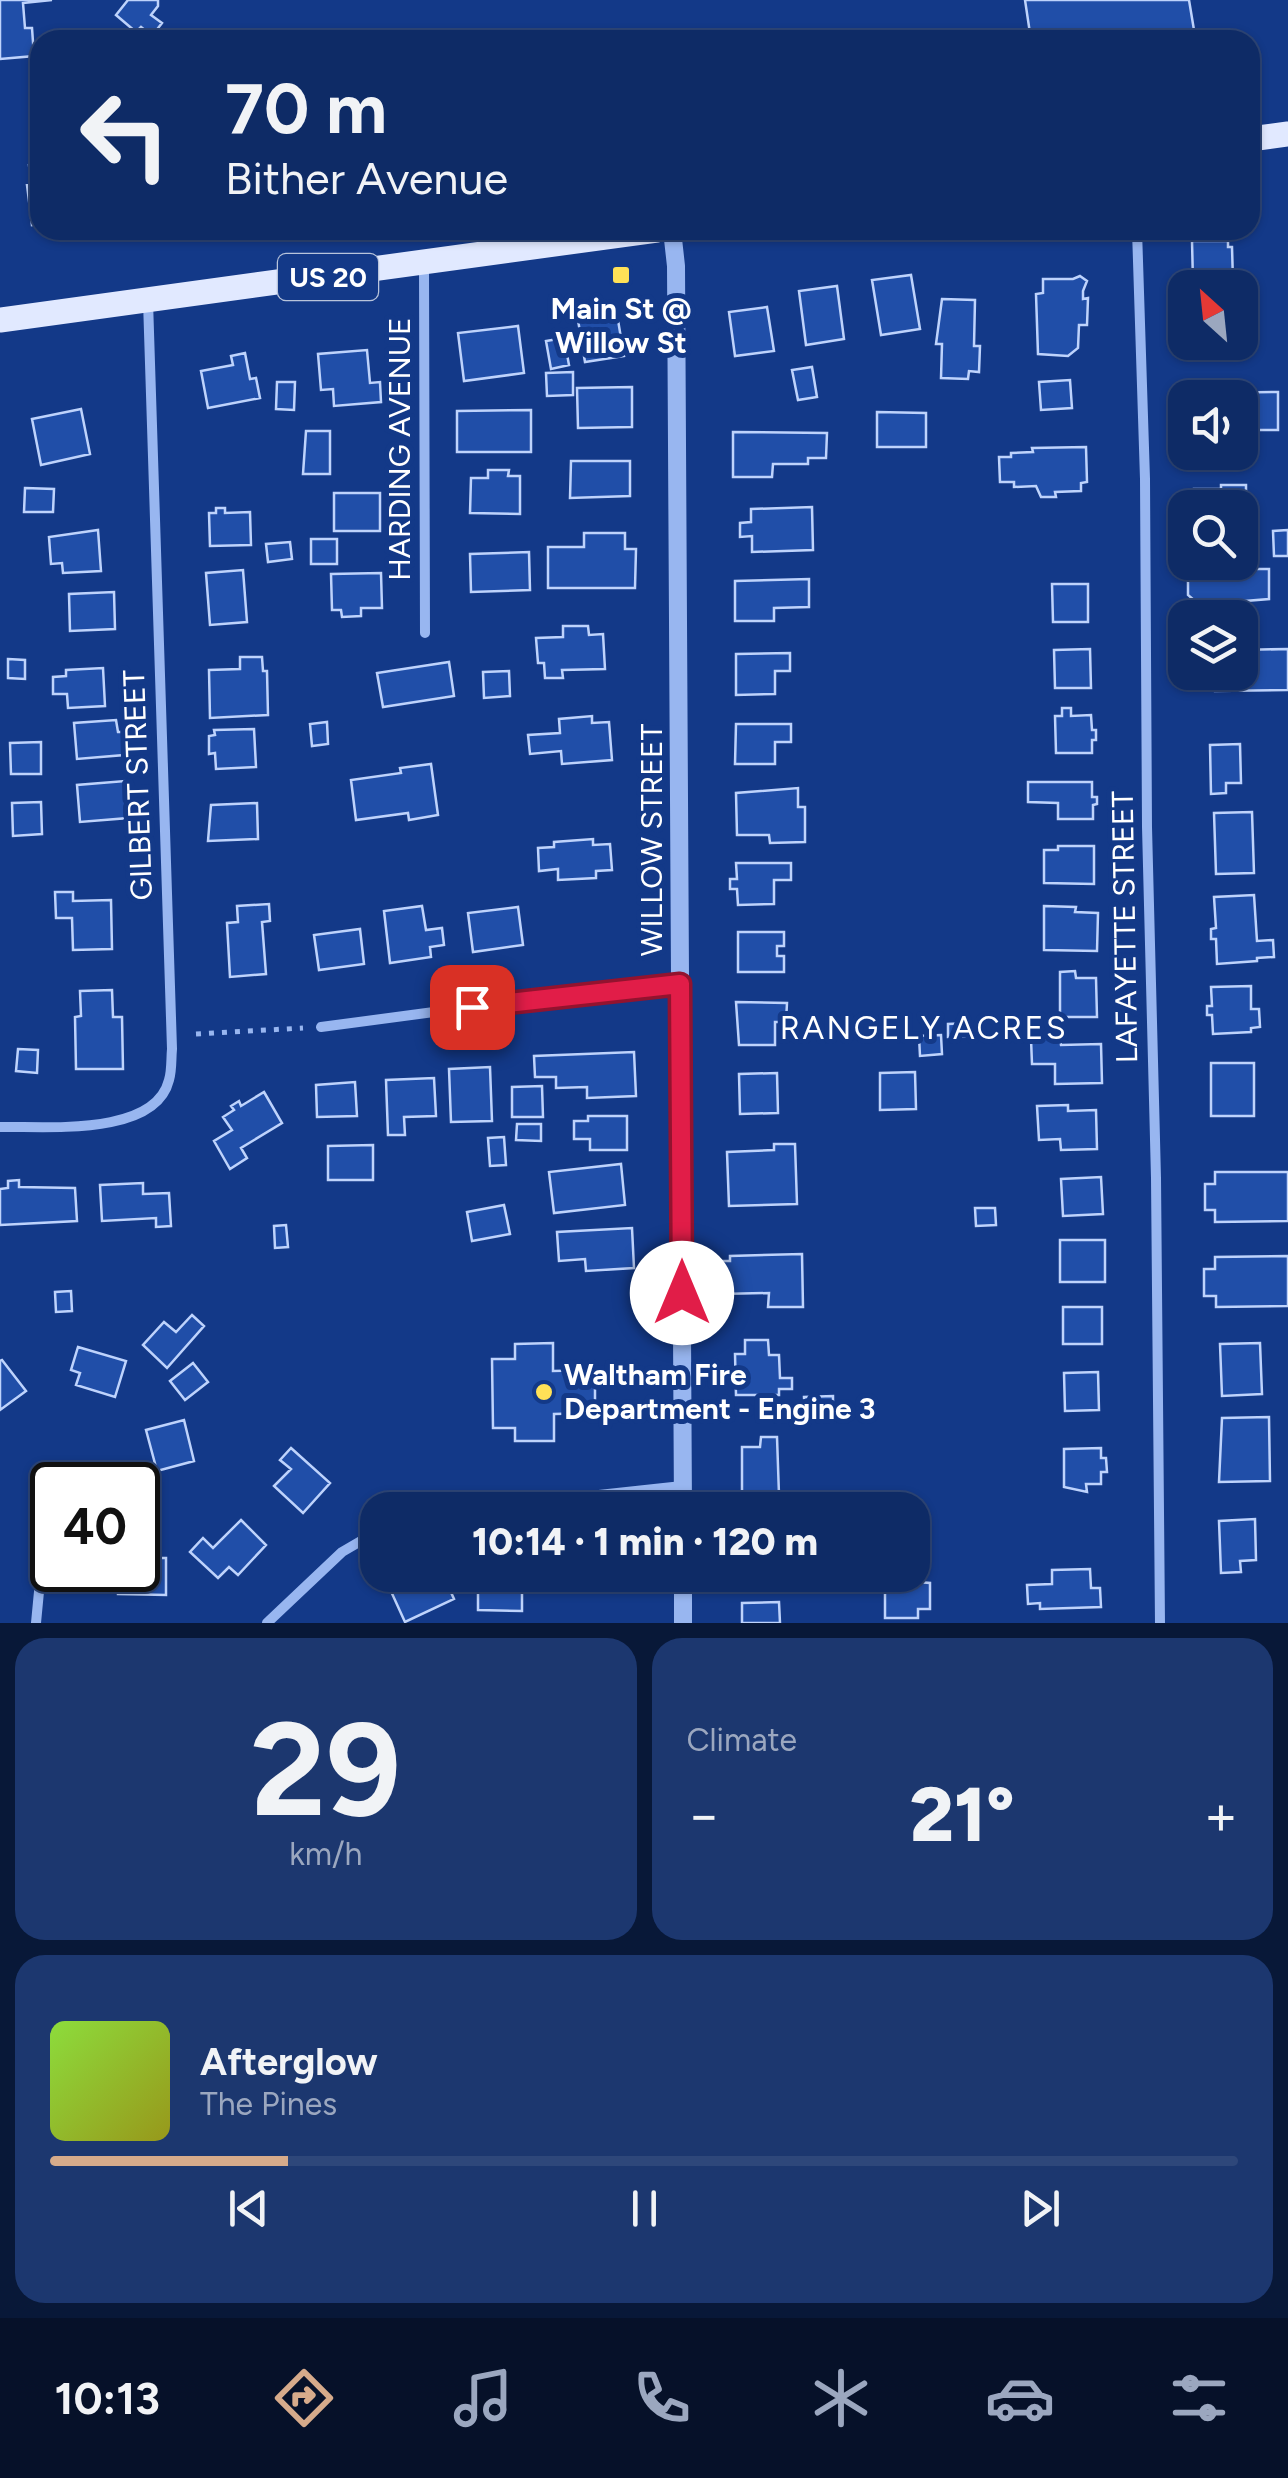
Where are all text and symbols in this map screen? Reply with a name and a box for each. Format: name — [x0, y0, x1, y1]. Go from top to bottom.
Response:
text: 70 m — [225, 66, 387, 151]
icon: left — [60, 70, 190, 200]
text: Bither Avenue — [225, 151, 508, 205]
road number: US 20 — [278, 254, 378, 300]
marker: Main St @ Willow St — [610, 264, 632, 286]
north arrow — [1168, 270, 1258, 360]
map controls — [1168, 270, 1258, 690]
place label: Main St @ Willow St — [551, 290, 691, 361]
street label: HARDING AVENUE — [381, 317, 418, 581]
button: sound — [1168, 380, 1258, 470]
button: search — [1168, 490, 1258, 580]
button: layers — [1168, 600, 1258, 690]
street label: GILBERT STREET — [115, 669, 160, 901]
street label: WILLOW STREET — [633, 723, 670, 956]
street label: LAFAYETTE STREET — [1104, 790, 1145, 1063]
pin — [430, 965, 515, 1050]
icon: arrive — [445, 980, 500, 1035]
district label: RANGELY ACRES — [780, 1009, 1068, 1047]
position arrow — [630, 1241, 734, 1345]
place label: Waltham Fire Department - Engine 3 — [564, 1356, 876, 1427]
marker: Waltham Fire Department - Engine 3 — [533, 1381, 555, 1403]
speed limit sign: 40 — [30, 1462, 160, 1592]
text: 10:14 · 1 min · 120 m — [472, 1519, 818, 1565]
text: 29 — [250, 1692, 401, 1848]
text: Climate — [687, 1721, 797, 1759]
text: 21° — [910, 1770, 1015, 1860]
text: − — [687, 1782, 721, 1848]
text: + — [1204, 1782, 1238, 1848]
text: km/h — [289, 1835, 362, 1873]
text: Afterglow — [200, 2039, 378, 2085]
text: The Pines — [200, 2085, 337, 2123]
icon: previous — [221, 2181, 276, 2236]
icon: pause — [617, 2181, 672, 2236]
icon: next — [1013, 2181, 1068, 2236]
icon: directions — [269, 2363, 339, 2433]
icon: music — [448, 2363, 518, 2433]
icon: phone — [627, 2363, 697, 2433]
icon: climate — [806, 2363, 876, 2433]
icon: car — [985, 2363, 1055, 2433]
icon: filters — [1164, 2363, 1234, 2433]
text: 10:13 — [54, 2371, 160, 2425]

